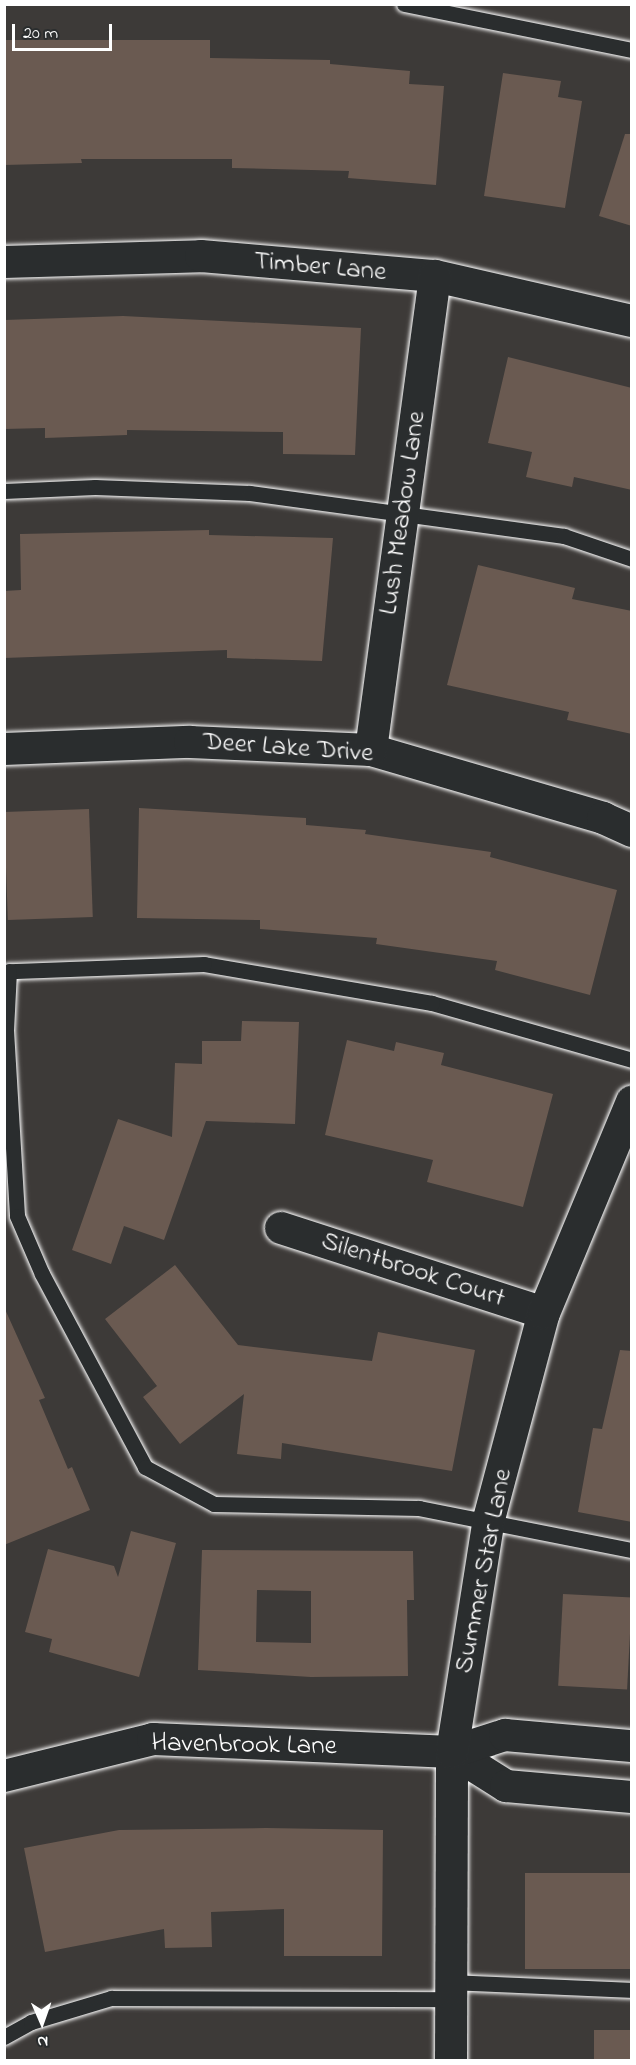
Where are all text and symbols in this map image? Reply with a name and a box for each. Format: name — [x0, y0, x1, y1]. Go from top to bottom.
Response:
scale bar — [15, 12, 116, 50]
text: 20 m — [23, 21, 58, 47]
street label: Timber Lane — [252, 245, 388, 289]
street label: Lush Meadow Lane — [373, 409, 433, 617]
street label: Deer Lake Drive — [202, 726, 374, 770]
street label: Silentbrook Court — [317, 1225, 509, 1315]
street label: Summer Star Lane — [448, 1466, 520, 1676]
street label: Havenbrook Lane — [151, 1727, 337, 1763]
north arrow — [12, 1993, 72, 2053]
text: N — [37, 2029, 48, 2053]

